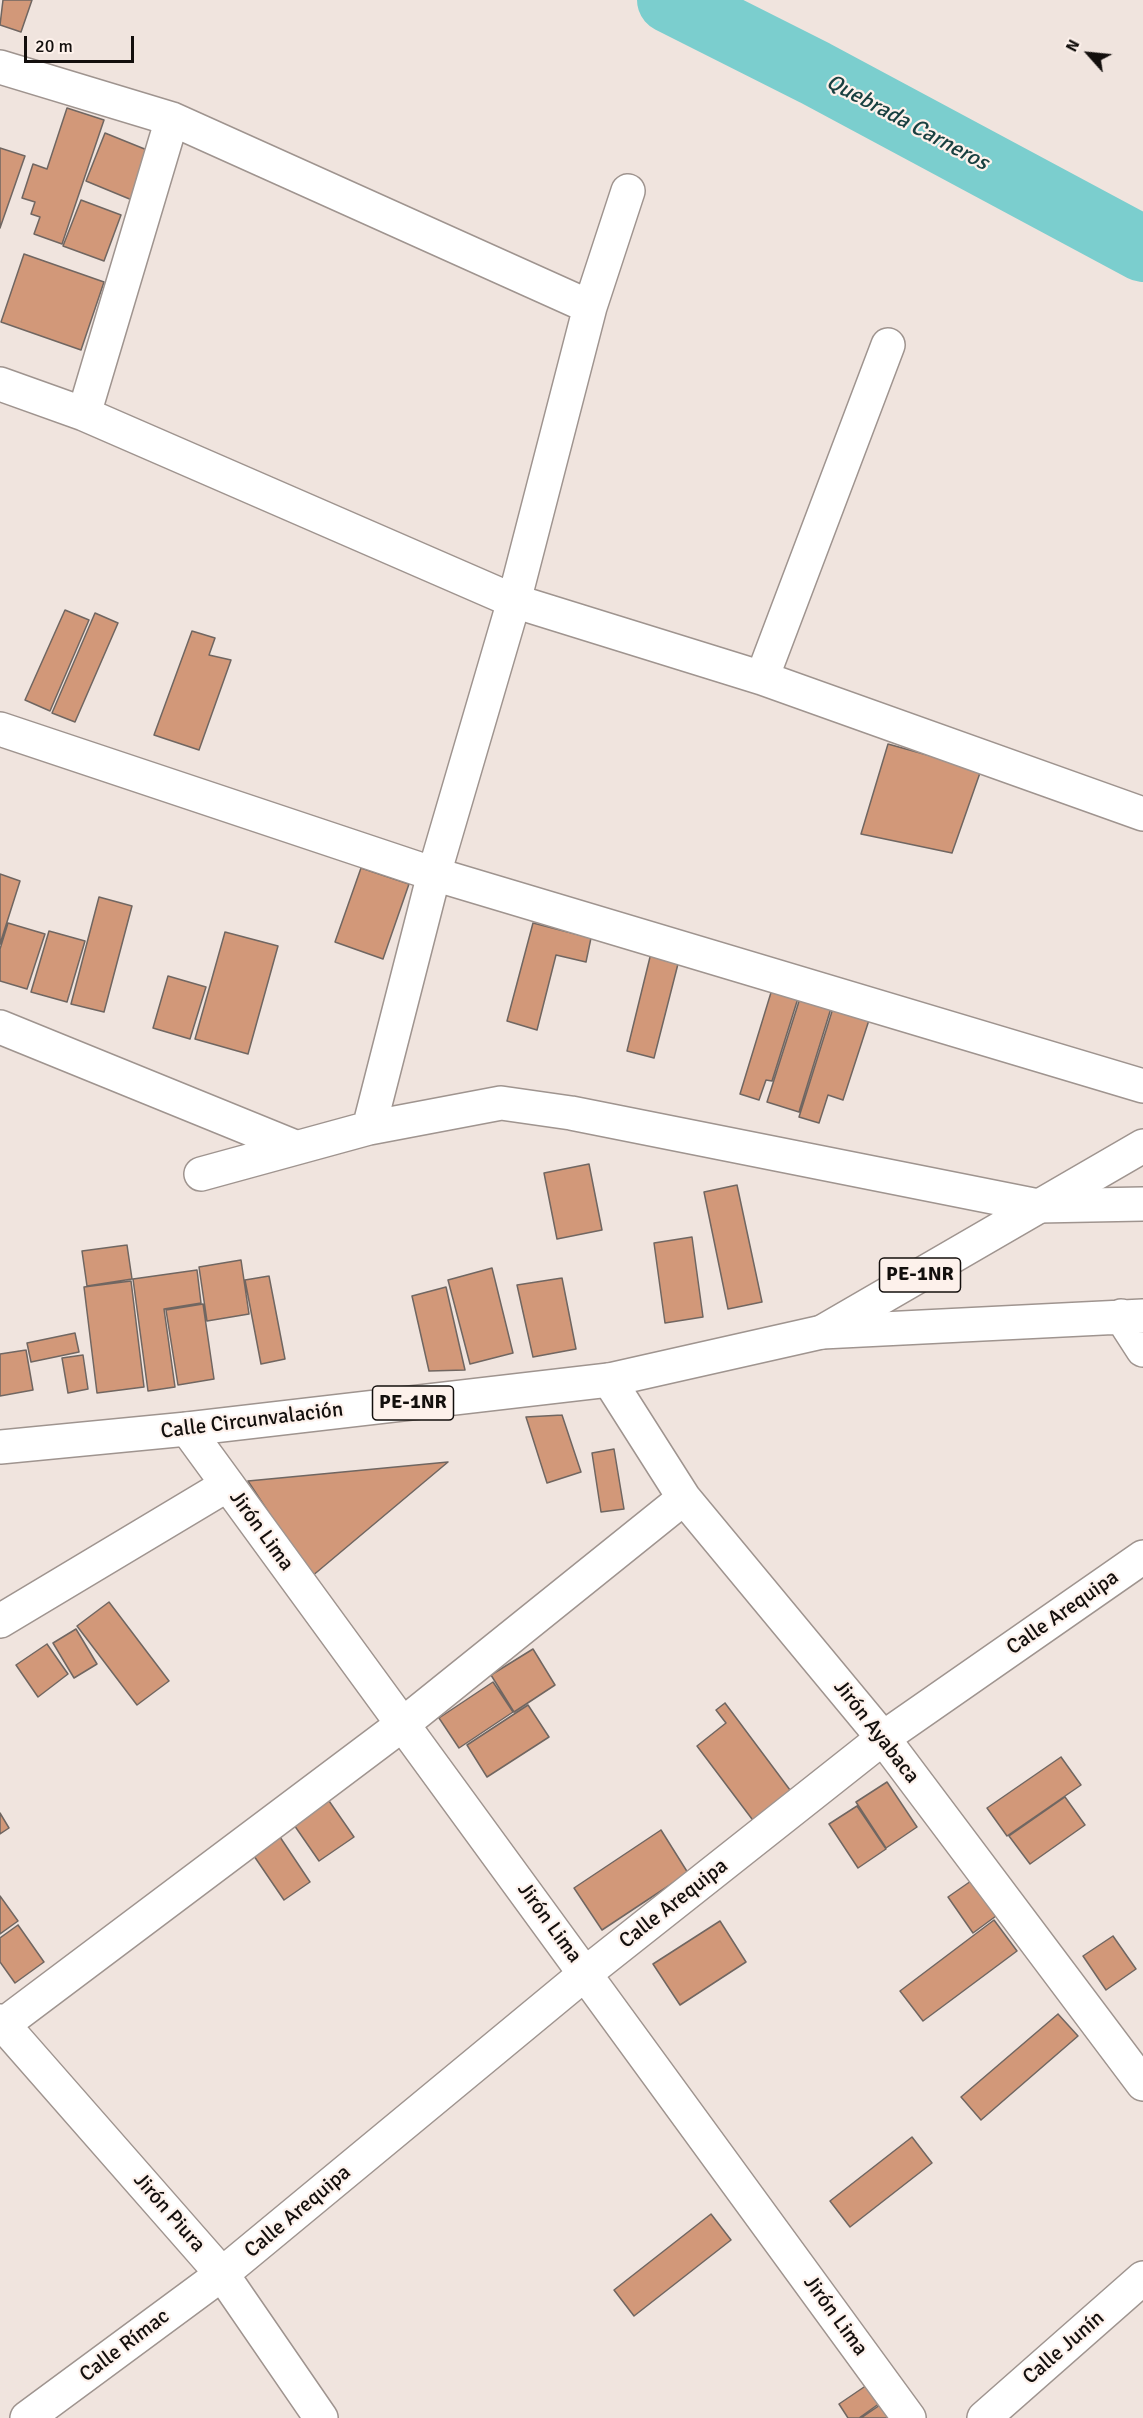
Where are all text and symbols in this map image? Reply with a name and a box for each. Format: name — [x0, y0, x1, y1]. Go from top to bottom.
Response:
scale bar — [27, 24, 136, 62]
north arrow — [1059, 24, 1119, 84]
text: 20 m — [35, 35, 73, 57]
text: N — [1062, 36, 1084, 55]
water label: Quebrada Carneros — [821, 69, 993, 177]
road number: PE-1NR — [880, 1258, 960, 1292]
road number: PE-1NR — [372, 1386, 454, 1420]
street label: Calle Circunvalación — [159, 1397, 345, 1445]
street label: Jirón Lima — [223, 1486, 299, 1576]
street label: Calle Arequipa — [1002, 1565, 1124, 1661]
street label: Jirón Ayabaca — [828, 1675, 924, 1789]
street label: Calle Arequipa — [615, 1854, 733, 1954]
street label: Jirón Lima — [511, 1878, 587, 1968]
street label: Calle Arequipa — [240, 2160, 356, 2264]
street label: Jirón Piura — [128, 2168, 210, 2258]
street label: Jirón Lima — [797, 2271, 873, 2361]
street label: Calle Rímac — [75, 2304, 175, 2388]
street label: Calle Junín — [1018, 2306, 1110, 2390]

